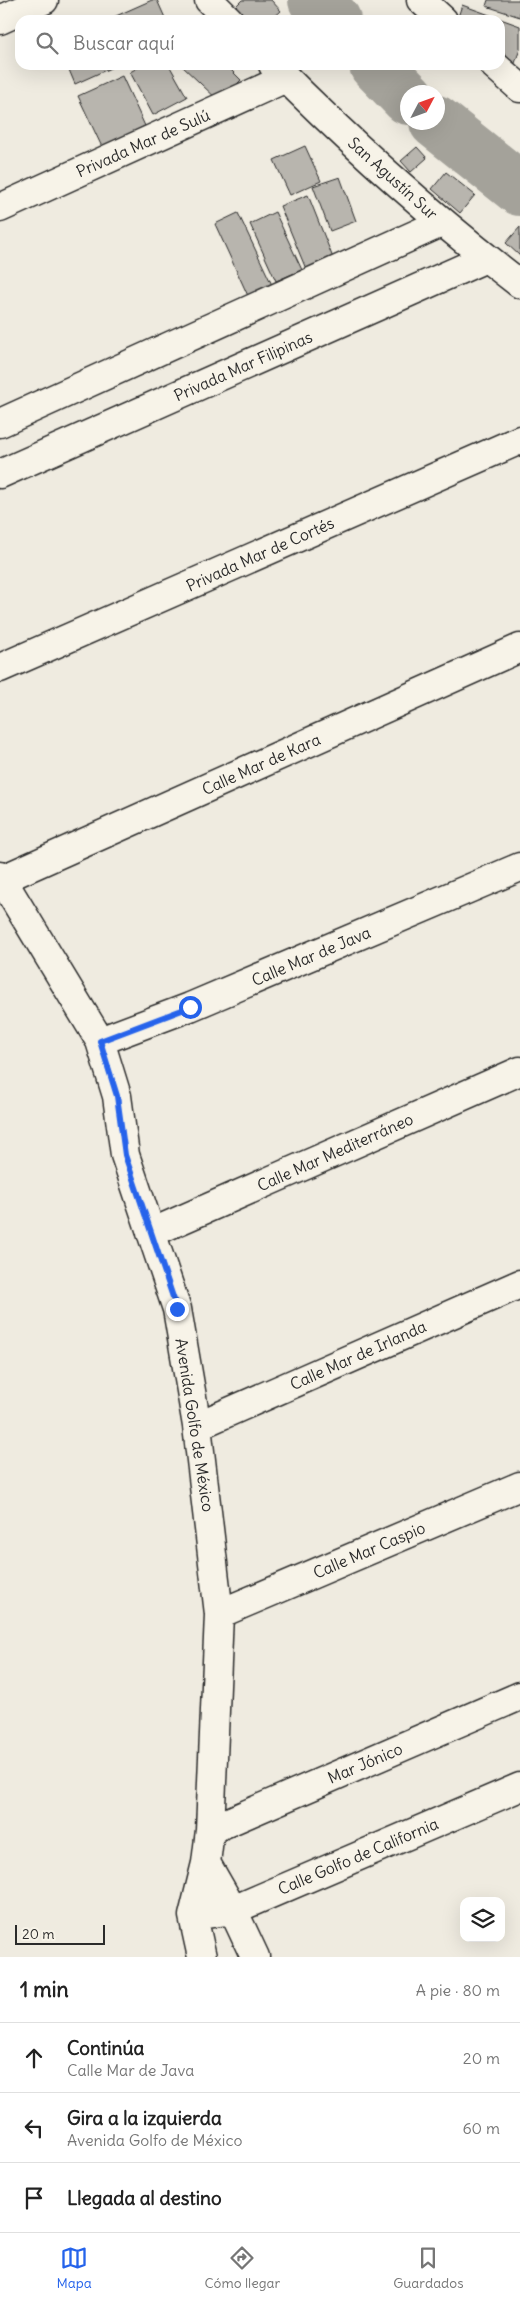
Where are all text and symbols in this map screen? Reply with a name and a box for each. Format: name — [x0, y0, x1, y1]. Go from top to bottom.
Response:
search box — [15, 15, 505, 70]
icon: search — [33, 29, 61, 57]
text: Buscar aquí — [73, 31, 174, 55]
north arrow — [400, 85, 445, 130]
street label: Privada Mar de Sulú — [73, 105, 213, 181]
street label: San Agustín Sur — [344, 133, 442, 224]
street label: Privada Mar Filipinas — [171, 326, 315, 406]
street label: Privada Mar de Cortés — [183, 512, 337, 596]
street label: Calle Mar de Kara — [199, 729, 323, 799]
street label: Calle Mar de Java — [249, 922, 373, 990]
route start — [179, 996, 202, 1019]
street label: Calle Mar Mediterráneo — [254, 1109, 416, 1195]
route end — [166, 1298, 189, 1321]
street label: Calle Mar de Irlanda — [287, 1316, 429, 1394]
street label: Avenida Golfo de México — [171, 1337, 219, 1513]
street label: Calle Mar Caspio — [310, 1517, 428, 1583]
street label: Mar Jónico — [325, 1738, 405, 1788]
street label: Calle Golfo de California — [275, 1813, 441, 1899]
map controls — [460, 1897, 505, 1942]
button: layers — [460, 1897, 505, 1942]
scale bar — [15, 1922, 105, 1945]
text: 20 m — [22, 1925, 55, 1943]
text: 1 min — [20, 1976, 69, 2003]
text: A pie · 80 m — [416, 1980, 500, 2000]
text: Continúa — [67, 2036, 144, 2060]
icon: ahead — [20, 2044, 48, 2072]
text: 20 m — [463, 2048, 500, 2068]
text: Calle Mar de Java — [67, 2060, 194, 2080]
text: Gira a la izquierda — [67, 2106, 222, 2130]
icon: left — [20, 2114, 48, 2142]
text: 60 m — [462, 2118, 500, 2138]
text: Avenida Golfo de México — [67, 2130, 242, 2150]
icon: arrive — [20, 2184, 48, 2212]
text: Llegada al destino — [67, 2186, 222, 2210]
tab: Mapa — [56, 2244, 92, 2292]
tab: Cómo llegar — [205, 2244, 280, 2292]
tab: Guardados — [393, 2244, 464, 2292]

